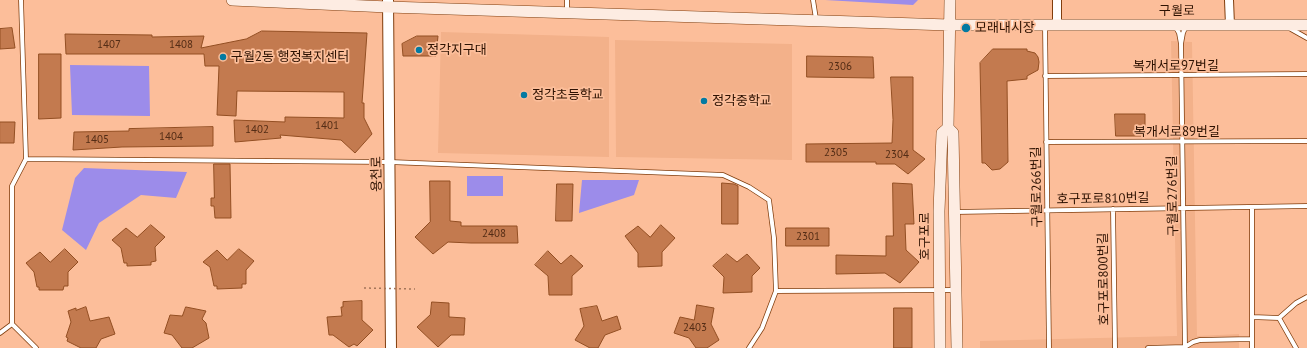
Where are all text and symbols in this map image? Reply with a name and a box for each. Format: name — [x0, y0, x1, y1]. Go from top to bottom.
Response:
street label: 구월로 — [1159, 3, 1195, 19]
place label: 모래내시장 — [975, 20, 1035, 36]
marker: 모래내시장 — [960, 22, 972, 34]
house number: 1407 — [97, 38, 121, 52]
house number: 1408 — [169, 38, 193, 52]
place label: 정각지구대 — [427, 42, 487, 58]
marker: 정각지구대 — [414, 45, 424, 55]
place label: 구월2동 행정복지센터 — [231, 49, 349, 65]
marker: 구월2동 행정복지센터 — [218, 52, 228, 62]
street label: 복개서로97번길 — [1133, 58, 1219, 74]
house number: 2306 — [828, 60, 852, 74]
place label: 정각초등학교 — [532, 87, 604, 103]
marker: 정각초등학교 — [519, 90, 529, 100]
place label: 정각중학교 — [712, 93, 772, 109]
marker: 정각중학교 — [699, 96, 709, 106]
house number: 1401 — [315, 119, 339, 133]
house number: 1402 — [245, 123, 269, 137]
street label: 복개서로89번길 — [1134, 124, 1220, 140]
house number: 1404 — [159, 130, 183, 144]
house number: 1405 — [85, 133, 109, 147]
house number: 2305 — [824, 146, 848, 160]
street label: 구월로266번길 — [1028, 146, 1046, 228]
house number: 2304 — [885, 148, 909, 162]
street label: 구월로276번길 — [1164, 155, 1182, 237]
street label: 용천로 — [369, 156, 385, 192]
street label: 호구포로810번길 — [1056, 190, 1150, 208]
street label: 호구포로 — [917, 212, 933, 260]
house number: 2408 — [482, 227, 506, 241]
house number: 2301 — [796, 230, 820, 244]
street label: 호구포로800번길 — [1095, 232, 1113, 326]
house number: 2403 — [683, 321, 707, 335]

